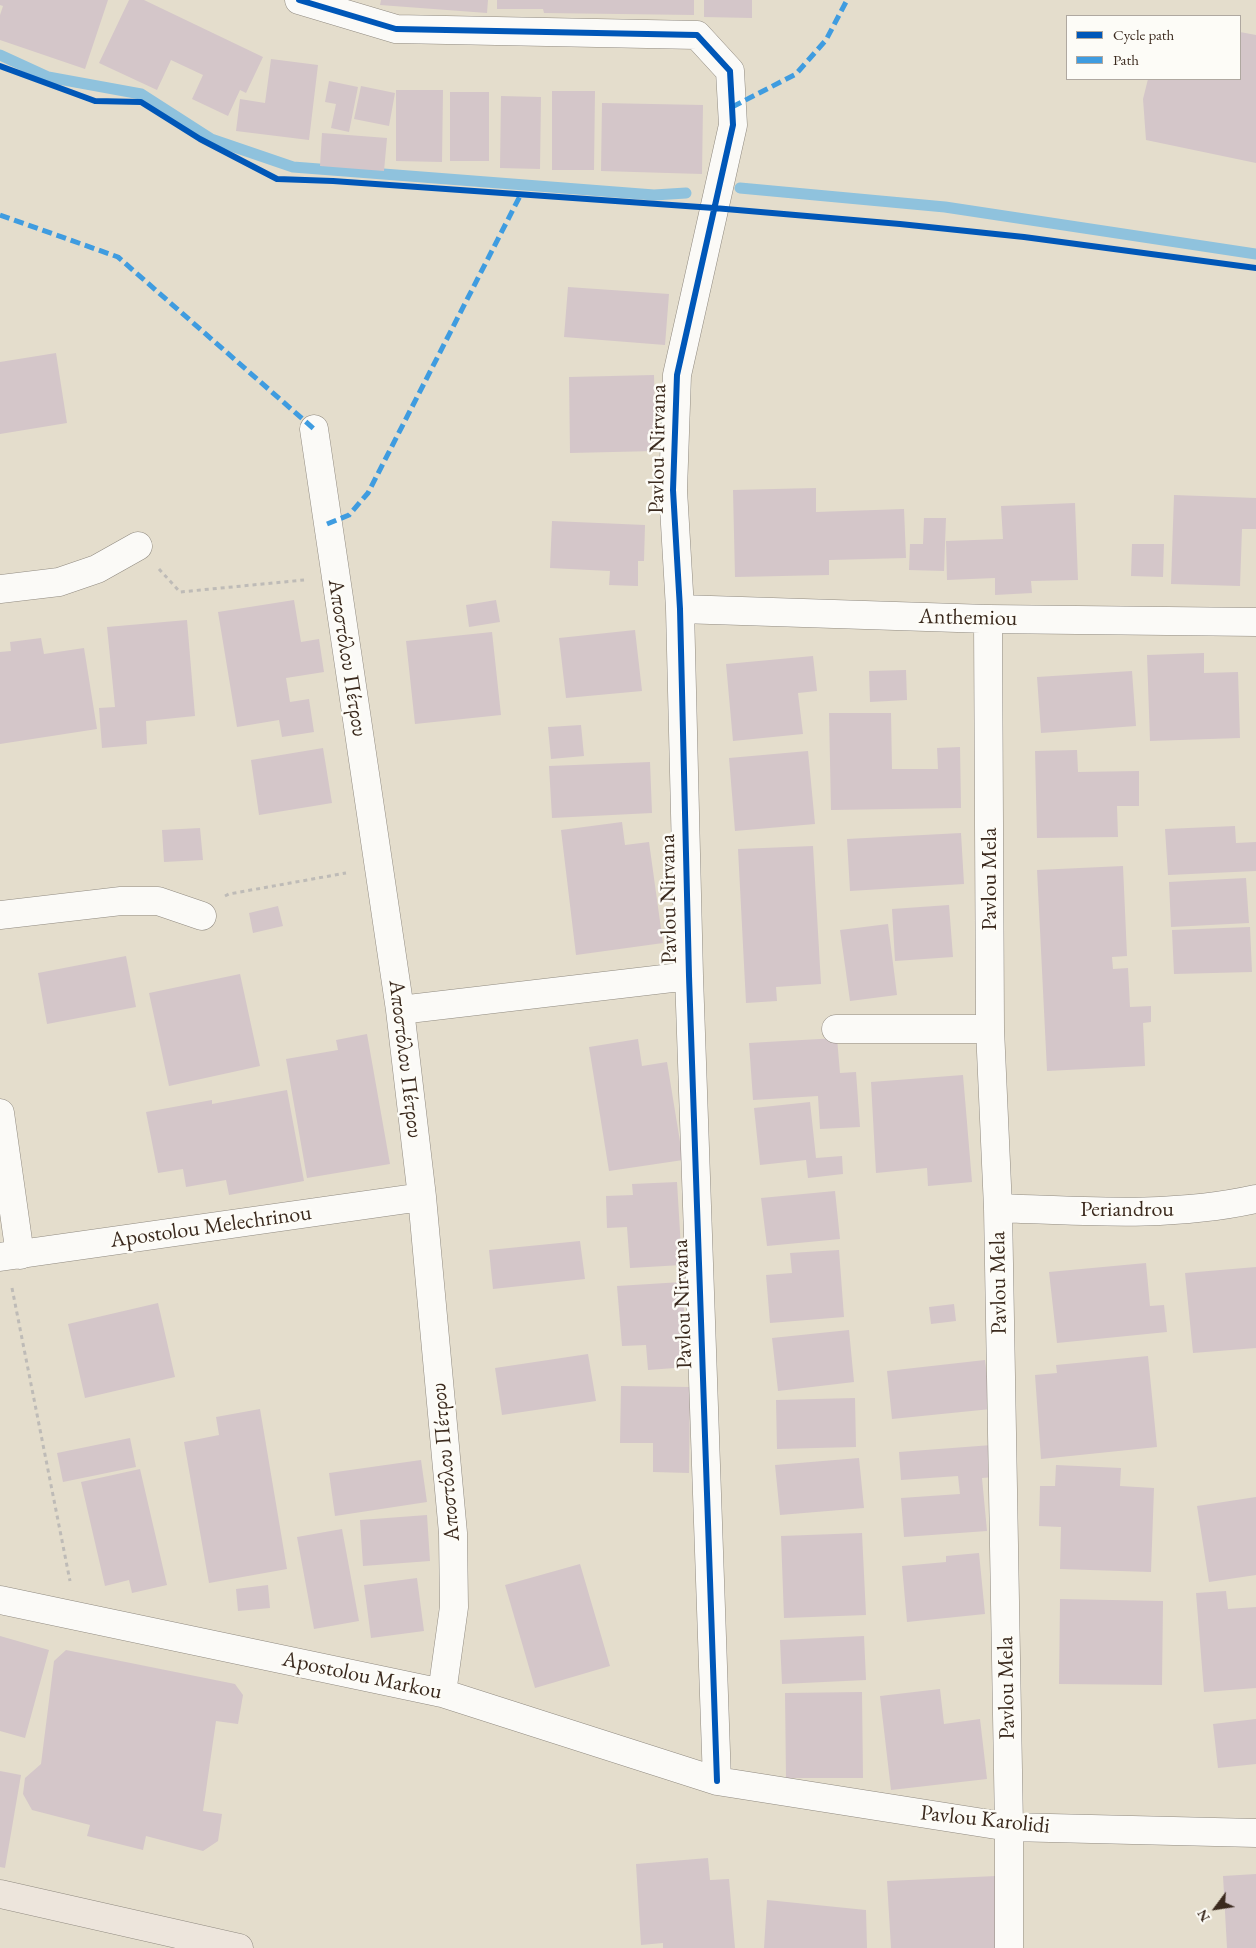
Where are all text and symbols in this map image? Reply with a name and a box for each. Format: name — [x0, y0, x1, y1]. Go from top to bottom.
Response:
legend — [1066, 15, 1241, 80]
text: Cycle path — [1113, 25, 1174, 44]
text: Path — [1113, 50, 1139, 69]
street label: Pavlou Nirvana — [644, 384, 672, 514]
street label: Αποστόλου Πέτρου — [322, 577, 372, 739]
street label: Anthemiou — [918, 604, 1018, 632]
street label: Pavlou Mela — [977, 827, 1003, 931]
street label: Pavlou Nirvana — [655, 834, 683, 964]
street label: Αποστόλου Πέτρου — [382, 978, 428, 1140]
street label: Periandrou — [1080, 1197, 1174, 1223]
street label: Apostolou Melechrinou — [109, 1200, 313, 1254]
street label: Pavlou Mela — [985, 1231, 1013, 1335]
street label: Pavlou Nirvana — [668, 1239, 698, 1369]
street label: Αποστόλου Πέτρου — [426, 1382, 466, 1542]
street label: Pavlou Mela — [993, 1636, 1021, 1740]
street label: Apostolou Markou — [280, 1646, 444, 1706]
street label: Pavlou Karolidi — [919, 1800, 1051, 1840]
north arrow — [1191, 1883, 1241, 1933]
text: N — [1193, 1906, 1214, 1925]

